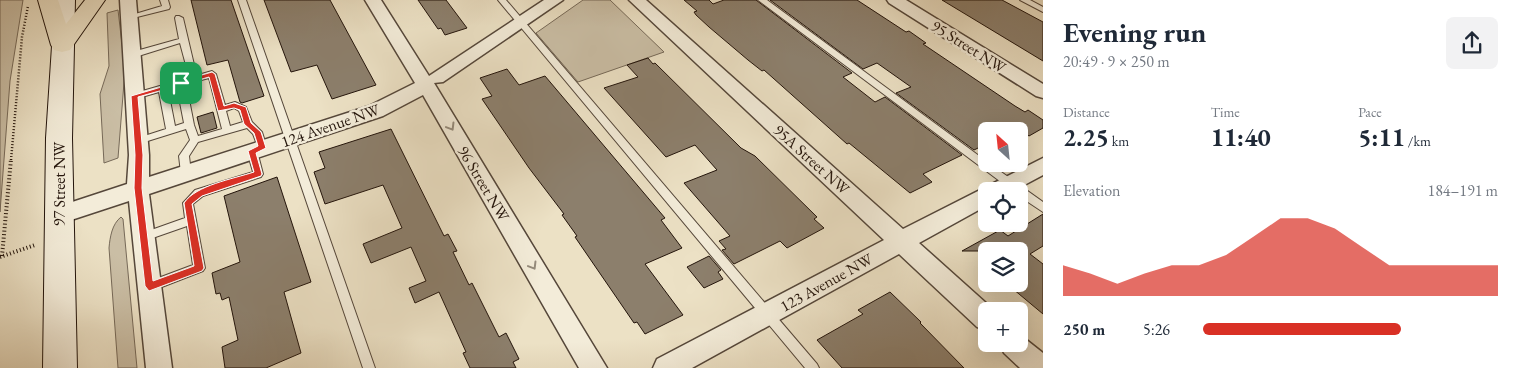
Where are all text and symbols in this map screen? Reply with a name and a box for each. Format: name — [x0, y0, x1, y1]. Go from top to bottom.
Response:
text: Evening run — [1063, 14, 1206, 50]
street label: 95 Street NW — [927, 15, 1010, 78]
button: share — [1446, 17, 1498, 69]
text: 20:49 · 9 × 250 m — [1063, 51, 1170, 72]
pin — [160, 62, 202, 104]
icon: arrive — [167, 69, 195, 97]
street label: 124 Avenue NW — [278, 99, 382, 152]
text: Distance — [1063, 103, 1110, 121]
text: Time — [1211, 103, 1240, 121]
text: Pace — [1358, 103, 1382, 121]
street label: 95A Street NW — [769, 120, 854, 199]
one-way arrow — [444, 121, 454, 130]
text: 2.25 — [1063, 121, 1109, 153]
text: 11:40 — [1211, 121, 1271, 153]
text: 5:11 — [1358, 121, 1405, 153]
north arrow — [978, 122, 1028, 172]
map controls — [978, 122, 1028, 352]
text: km — [1109, 132, 1129, 150]
text: /km — [1405, 132, 1431, 150]
street label: 97 Street NW — [49, 142, 70, 226]
street label: 96 Street NW — [453, 142, 514, 225]
text: Elevation — [1063, 180, 1121, 201]
text: 184–191 m — [1427, 180, 1498, 201]
button: locate — [978, 182, 1028, 232]
button: layers — [978, 242, 1028, 292]
street label: 123 Avenue NW — [776, 248, 877, 317]
one-way arrow — [527, 261, 537, 270]
button: + — [978, 302, 1028, 352]
text: 250 m — [1063, 319, 1105, 340]
text: 5:26 — [1143, 319, 1170, 340]

